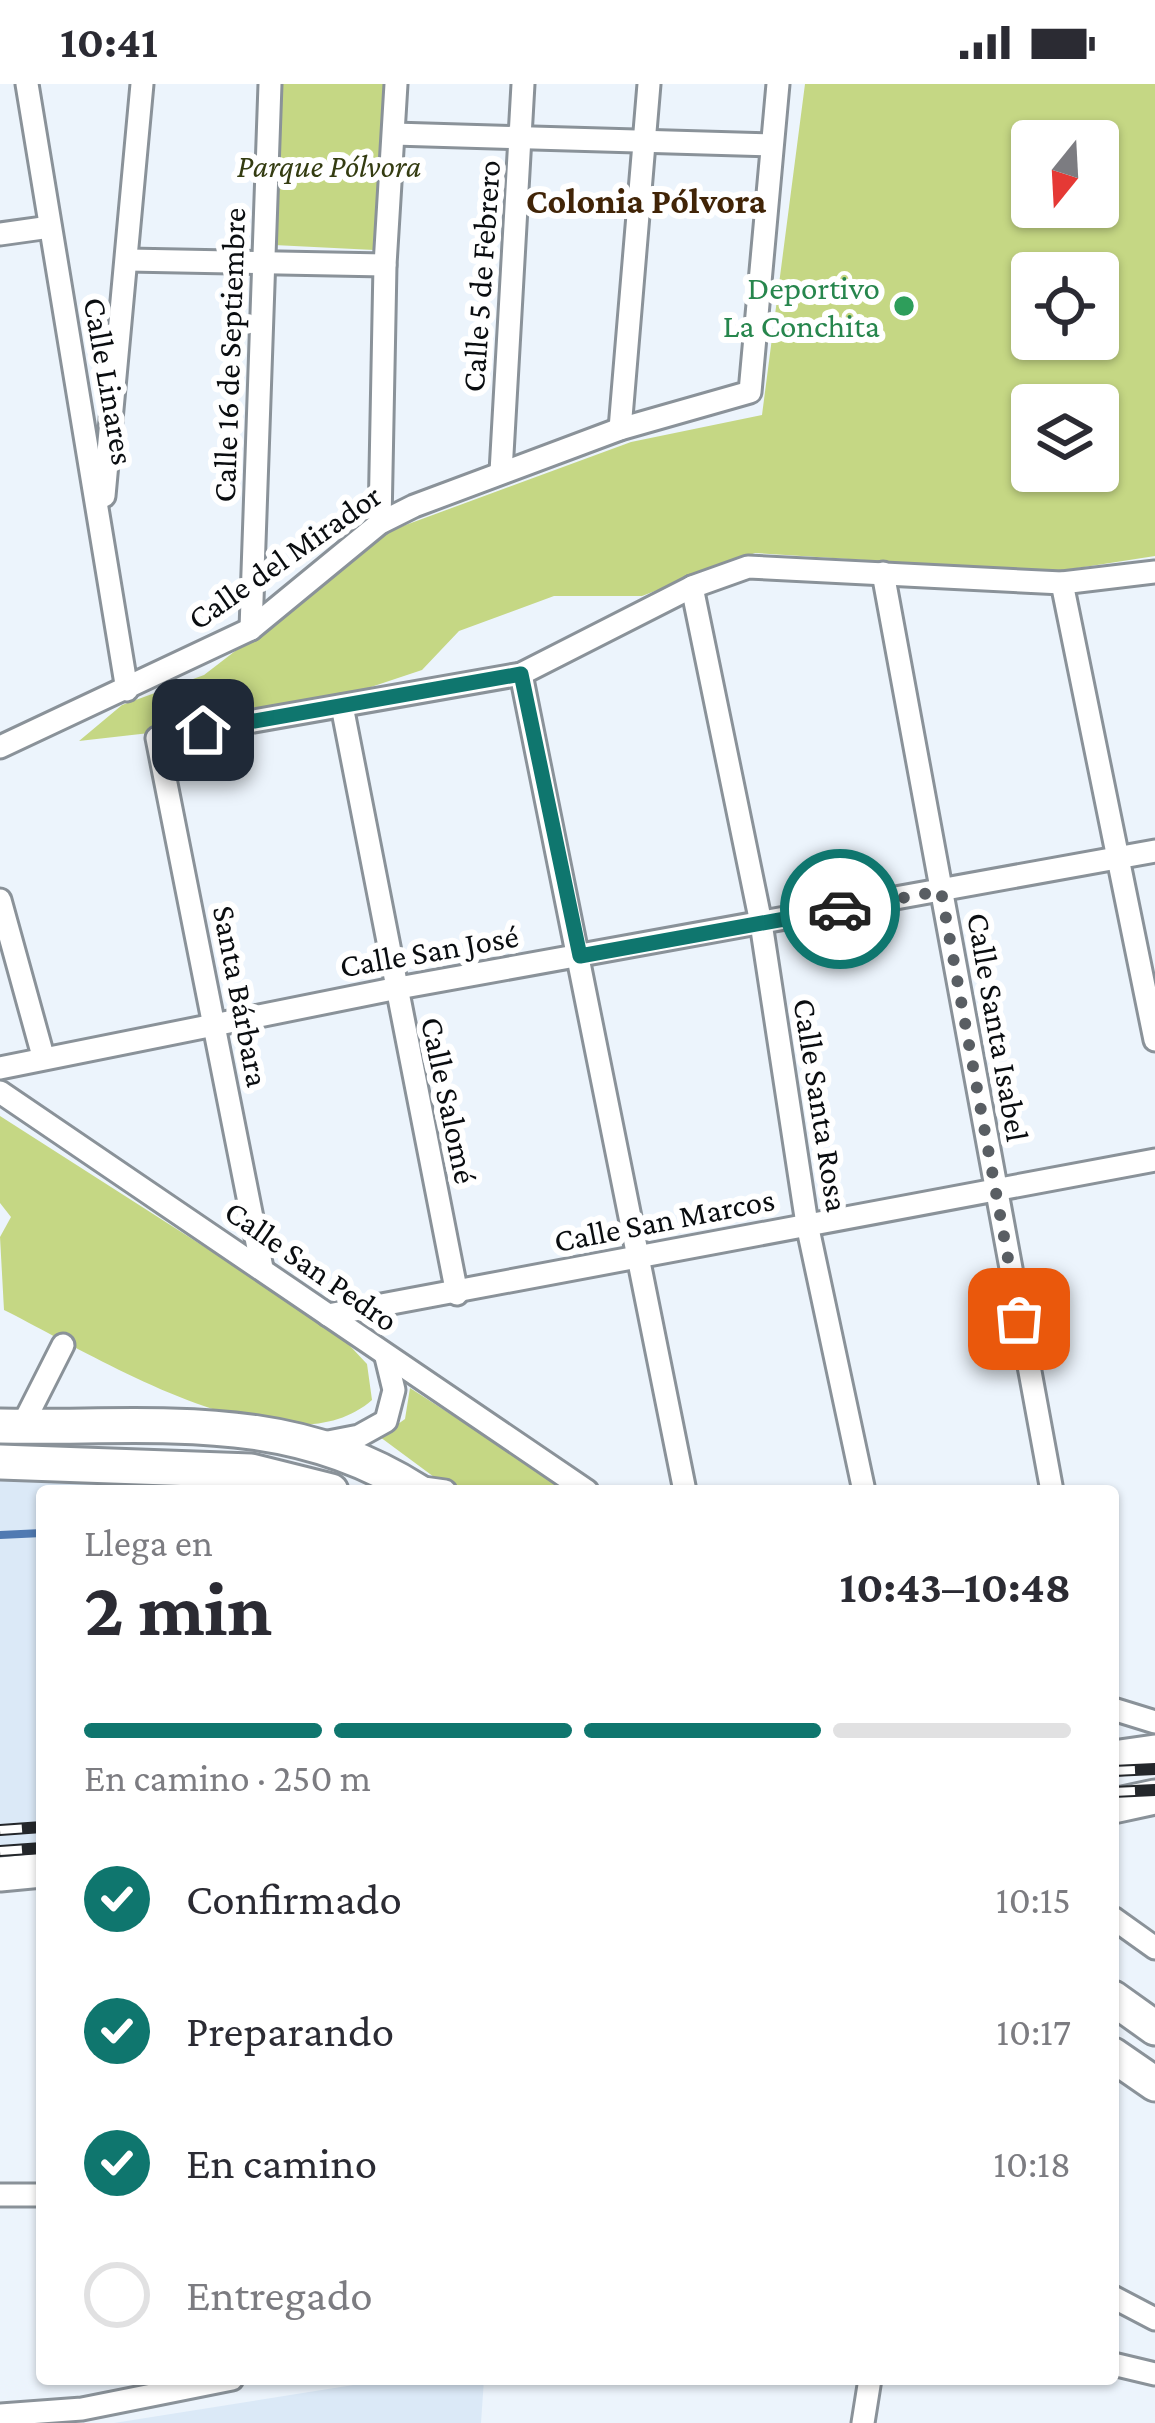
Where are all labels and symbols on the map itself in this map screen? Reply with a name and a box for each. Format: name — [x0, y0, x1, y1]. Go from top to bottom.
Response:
north arrow — [1011, 120, 1119, 228]
park label: Parque Pólvora — [237, 147, 421, 184]
street label: Calle 5 de Febrero — [454, 159, 507, 393]
district label: Colonia Pólvora — [526, 181, 767, 221]
street label: Calle 16 de Septiembre — [205, 207, 252, 503]
place label: Deportivo La Conchita — [723, 269, 880, 344]
marker: Deportivo La Conchita — [891, 293, 917, 319]
street label: Calle Linares — [77, 295, 142, 468]
street label: Calle del Mirador — [181, 476, 388, 637]
pin — [152, 679, 254, 781]
courier — [780, 849, 900, 969]
street label: Santa Bárbara — [206, 902, 277, 1090]
street label: Calle Santa Isabel — [960, 910, 1037, 1144]
street label: Calle San José — [337, 917, 521, 984]
street label: Calle Santa Rosa — [786, 996, 857, 1215]
street label: Calle Salomé — [414, 1013, 485, 1187]
street label: Calle San Marcos — [551, 1180, 777, 1259]
street label: Calle San Pedro — [218, 1192, 405, 1339]
pin — [968, 1268, 1070, 1370]

